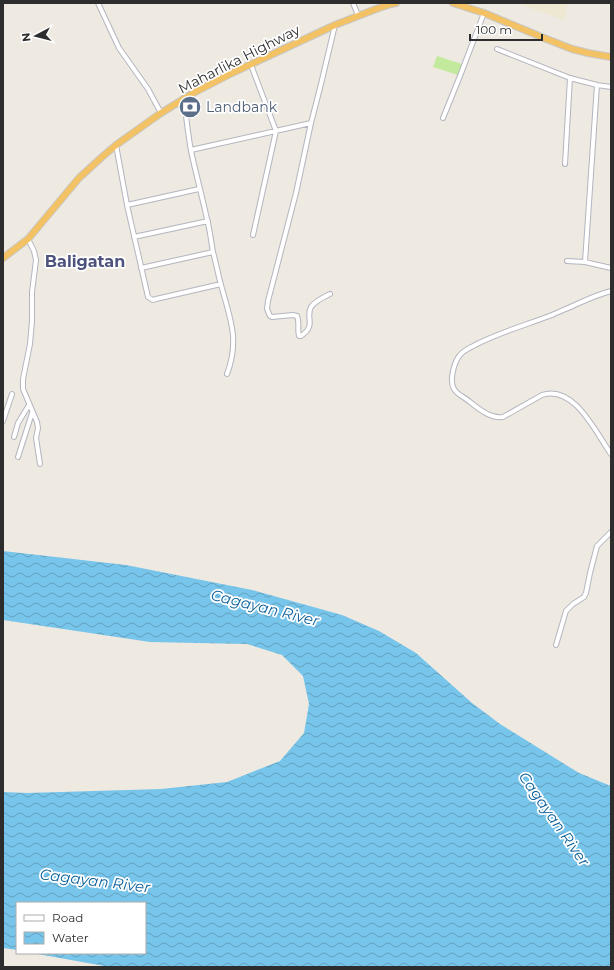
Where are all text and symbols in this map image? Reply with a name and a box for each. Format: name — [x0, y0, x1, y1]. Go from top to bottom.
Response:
north arrow — [16, 16, 56, 56]
scale bar — [470, 16, 542, 42]
street label: Maharlika Highway — [175, 20, 303, 97]
text: 100 m — [476, 22, 512, 37]
text: N — [19, 32, 34, 42]
bank icon: Landbank — [177, 94, 203, 120]
place label: Landbank — [206, 98, 278, 116]
district label: Baligatan — [45, 252, 125, 271]
water label: Cagayan River — [209, 585, 322, 630]
water label: Cagayan River — [515, 768, 595, 870]
water label: Cagayan River — [39, 864, 152, 897]
legend — [16, 902, 146, 954]
text: Road — [52, 910, 83, 925]
text: Water — [52, 930, 89, 945]

